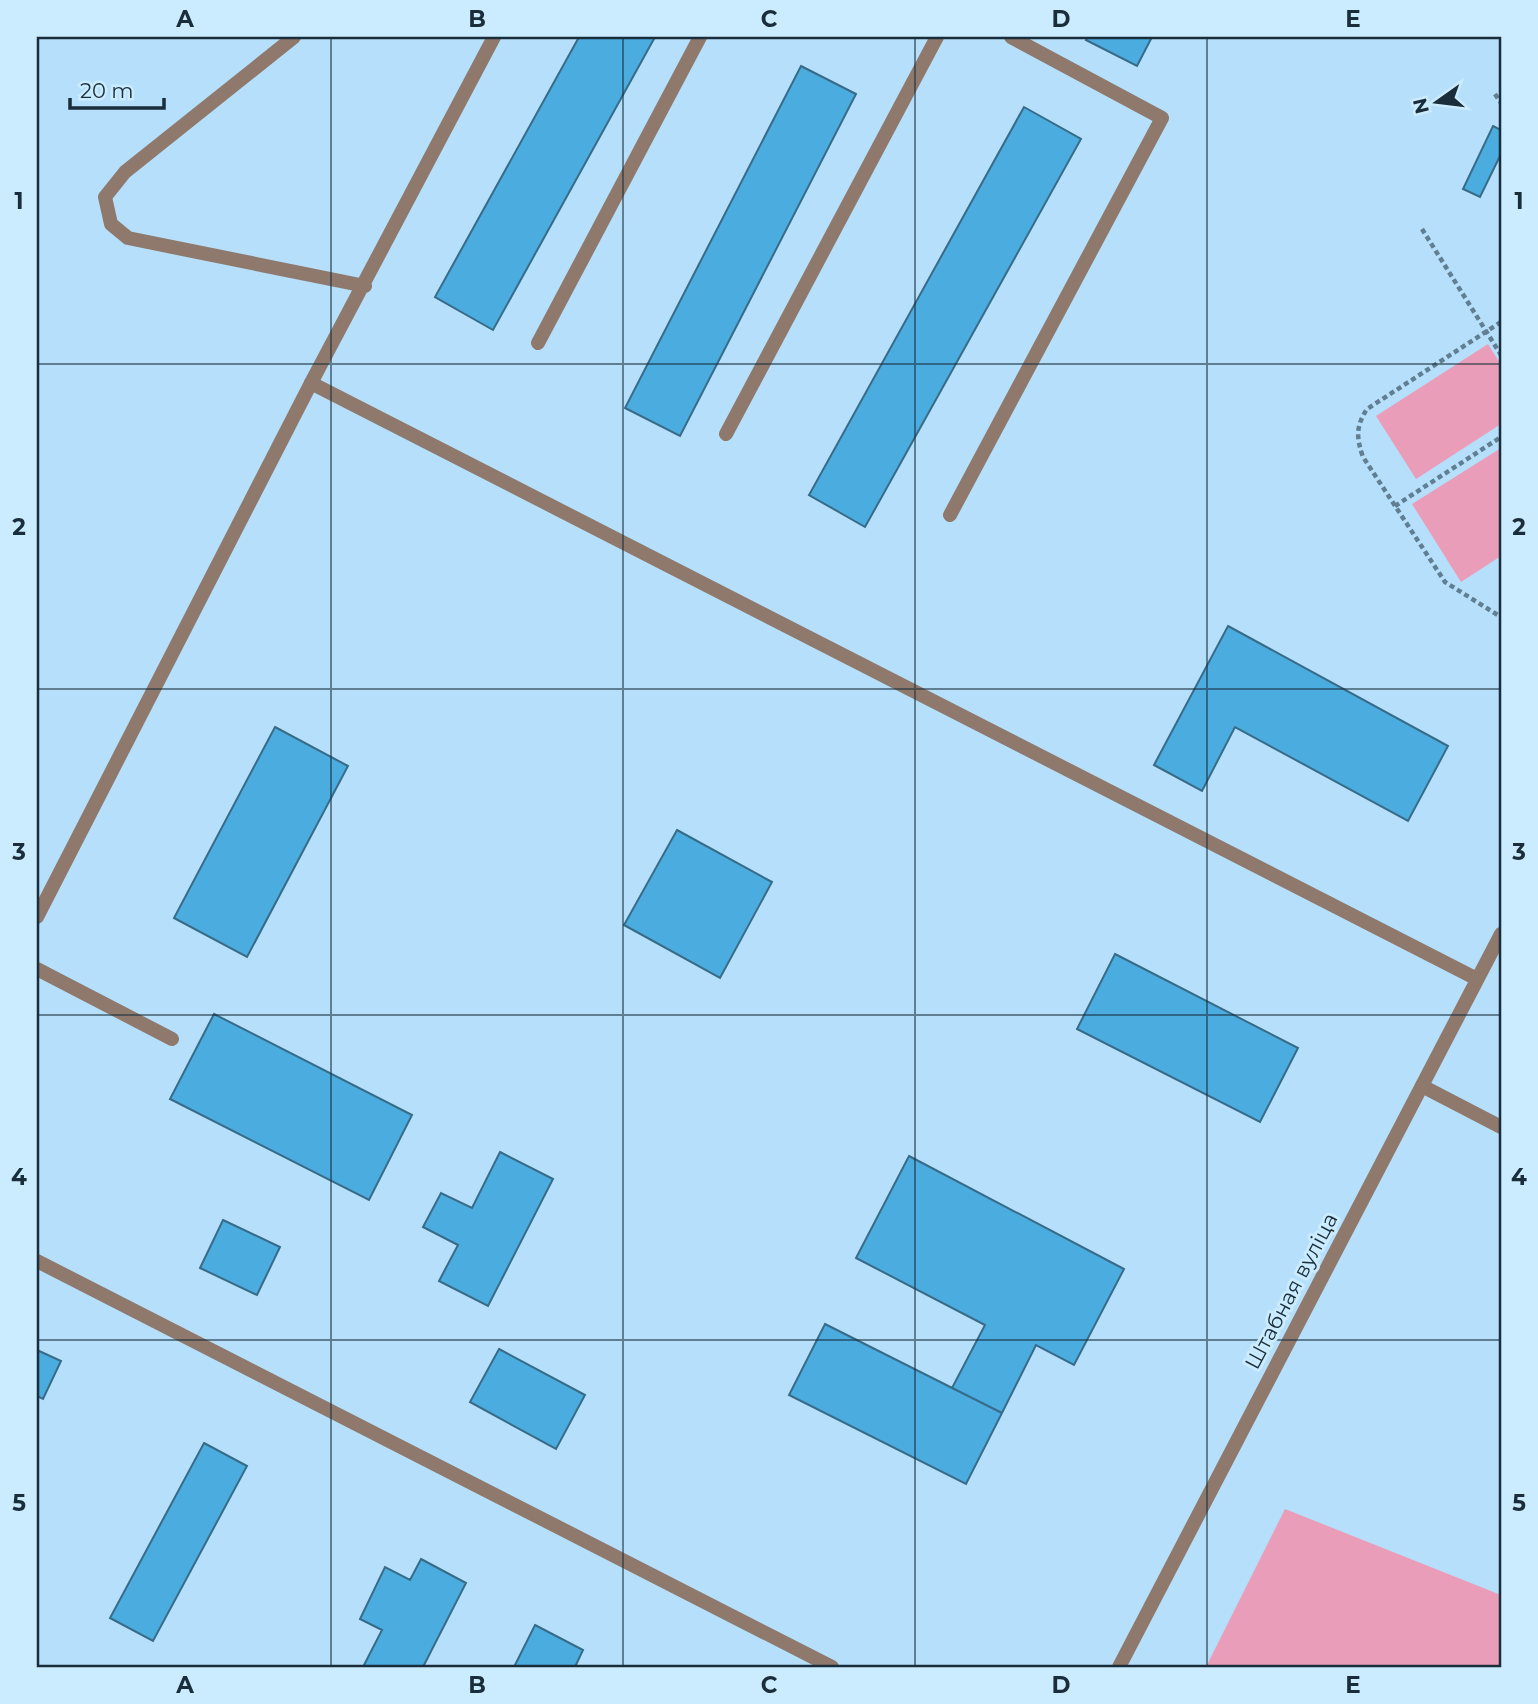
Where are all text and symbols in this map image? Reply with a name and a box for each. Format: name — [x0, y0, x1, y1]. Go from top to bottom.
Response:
text: A — [175, 5, 194, 33]
text: B — [468, 5, 486, 33]
text: C — [761, 5, 778, 33]
text: D — [1052, 5, 1071, 33]
text: E — [1345, 5, 1361, 33]
scale bar — [70, 66, 164, 110]
north arrow — [1402, 66, 1472, 136]
text: 20 m — [80, 78, 134, 103]
text: N — [1408, 96, 1434, 116]
text: 1 — [14, 187, 24, 215]
text: 1 — [1514, 187, 1524, 215]
text: 2 — [12, 513, 26, 541]
text: 2 — [1512, 513, 1526, 541]
text: 3 — [11, 838, 26, 866]
text: 3 — [1511, 838, 1526, 866]
text: 4 — [11, 1163, 27, 1191]
text: 4 — [1511, 1163, 1527, 1191]
street label: Штабная вуліца — [1239, 1209, 1343, 1373]
text: 5 — [12, 1489, 26, 1517]
text: 5 — [1512, 1489, 1526, 1517]
text: A — [175, 1671, 194, 1699]
text: B — [468, 1671, 486, 1699]
text: C — [761, 1671, 778, 1699]
text: D — [1052, 1671, 1071, 1699]
text: E — [1345, 1671, 1361, 1699]

